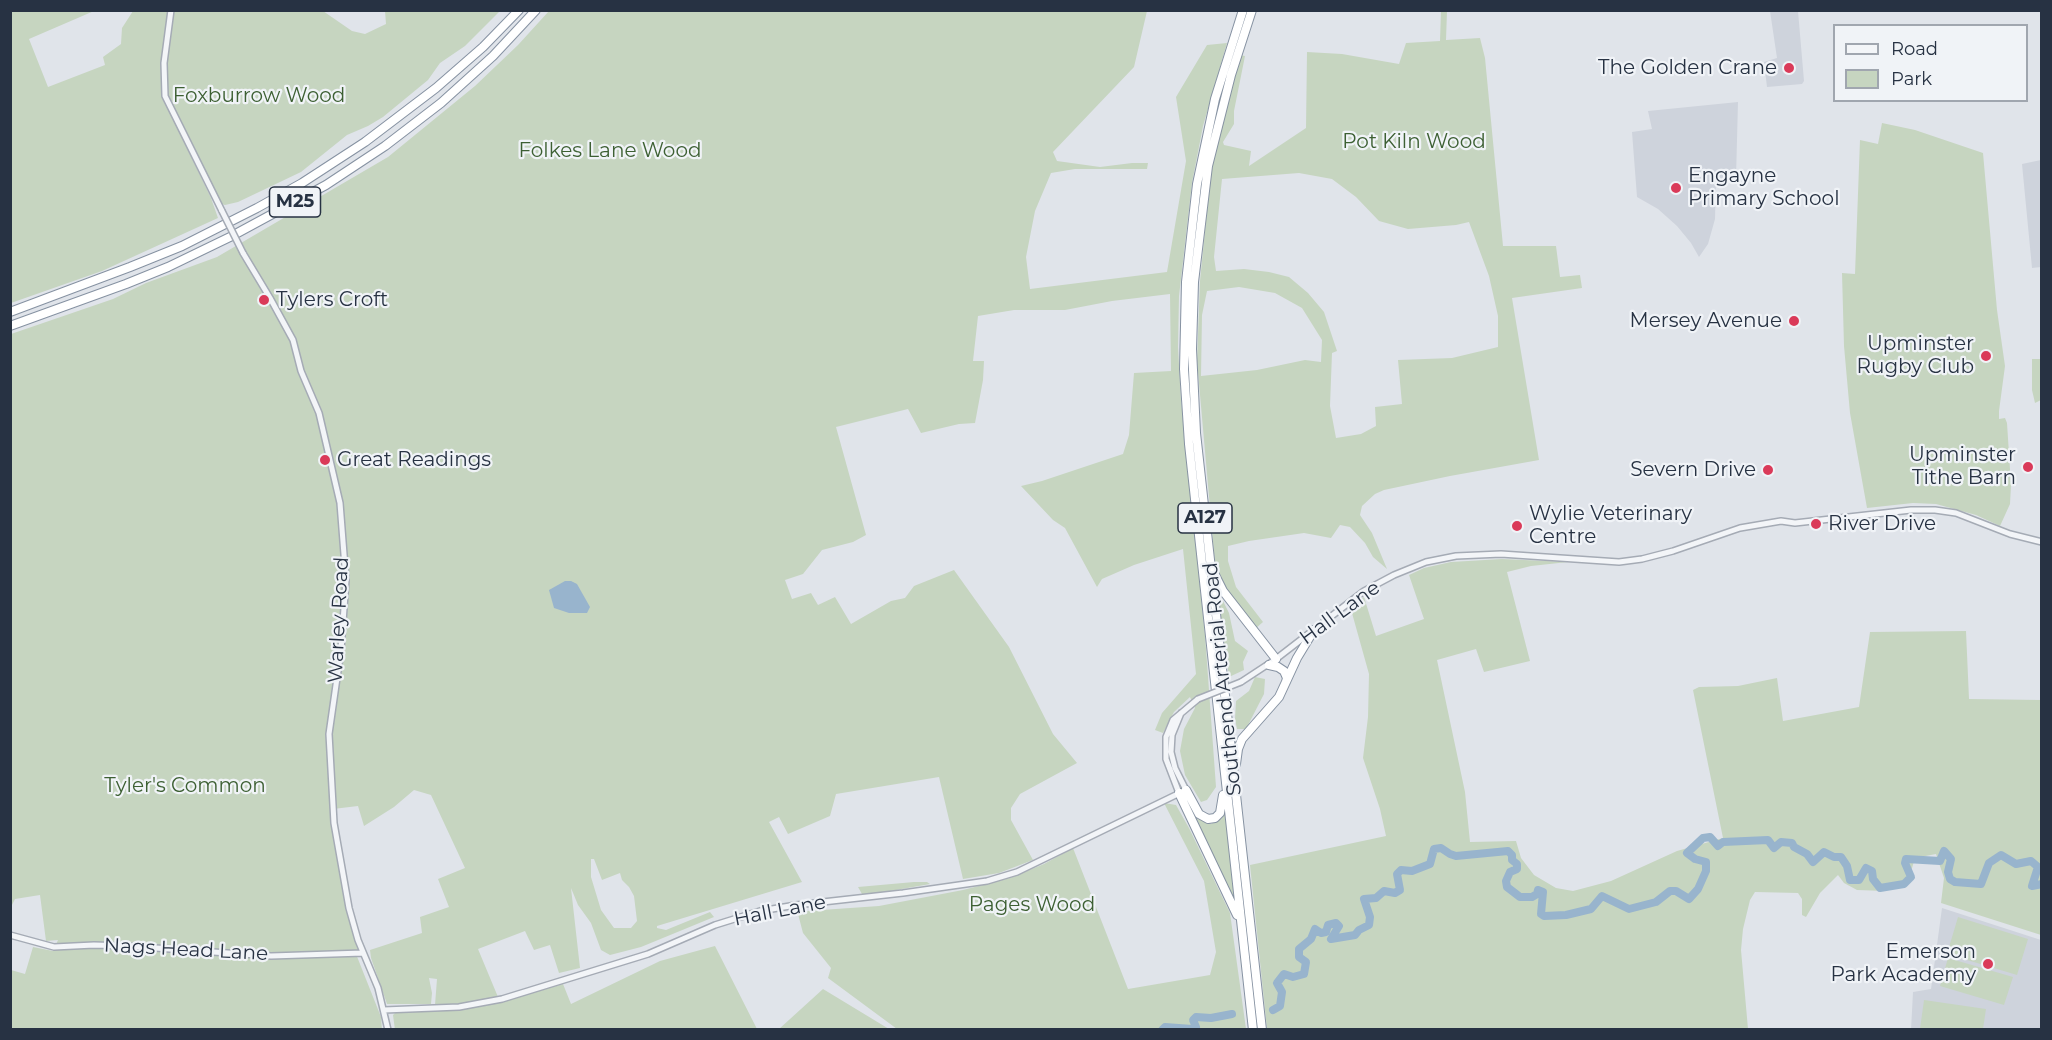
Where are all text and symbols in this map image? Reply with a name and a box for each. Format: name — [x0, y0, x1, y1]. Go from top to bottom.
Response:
legend — [1833, 24, 2028, 102]
text: Road — [1891, 38, 1938, 60]
place label: The Golden Crane — [1598, 56, 1777, 80]
marker: The Golden Crane — [1782, 61, 1796, 75]
text: Park — [1891, 68, 1932, 90]
park label: Foxburrow Wood — [173, 84, 345, 108]
park label: Pot Kiln Wood — [1342, 130, 1486, 154]
park label: Folkes Lane Wood — [518, 139, 702, 163]
place label: Engayne Primary School — [1688, 164, 1840, 211]
marker: Engayne Primary School — [1669, 181, 1683, 195]
road number: M25 — [270, 187, 320, 217]
place label: Tylers Croft — [276, 288, 388, 312]
marker: Tylers Croft — [257, 293, 271, 307]
place label: Mersey Avenue — [1630, 309, 1782, 333]
marker: Mersey Avenue — [1787, 314, 1801, 328]
place label: Upminster Rugby Club — [1856, 332, 1974, 379]
marker: Upminster Rugby Club — [1979, 349, 1993, 363]
place label: Upminster Tithe Barn — [1909, 443, 2016, 490]
place label: Great Readings — [337, 448, 491, 472]
marker: Great Readings — [318, 453, 332, 467]
place label: Severn Drive — [1630, 458, 1756, 482]
marker: Upminster Tithe Barn — [2021, 460, 2035, 474]
marker: Severn Drive — [1761, 463, 1775, 477]
place label: Wylie Veterinary Centre — [1529, 502, 1692, 549]
road number: A127 — [1178, 503, 1232, 533]
place label: River Drive — [1828, 512, 1936, 536]
marker: River Drive — [1809, 517, 1823, 531]
marker: Wylie Veterinary Centre — [1510, 519, 1524, 533]
street label: Warley Road — [324, 556, 354, 684]
street label: Southend Arterial Road — [1199, 561, 1247, 797]
street label: Hall Lane — [1295, 576, 1385, 650]
park label: Tyler's Common — [104, 774, 266, 798]
street label: Hall Lane — [732, 890, 828, 932]
park label: Pages Wood — [969, 893, 1095, 917]
street label: Nags Head Lane — [103, 934, 269, 966]
place label: Emerson Park Academy — [1830, 940, 1976, 987]
marker: Emerson Park Academy — [1981, 957, 1995, 971]

